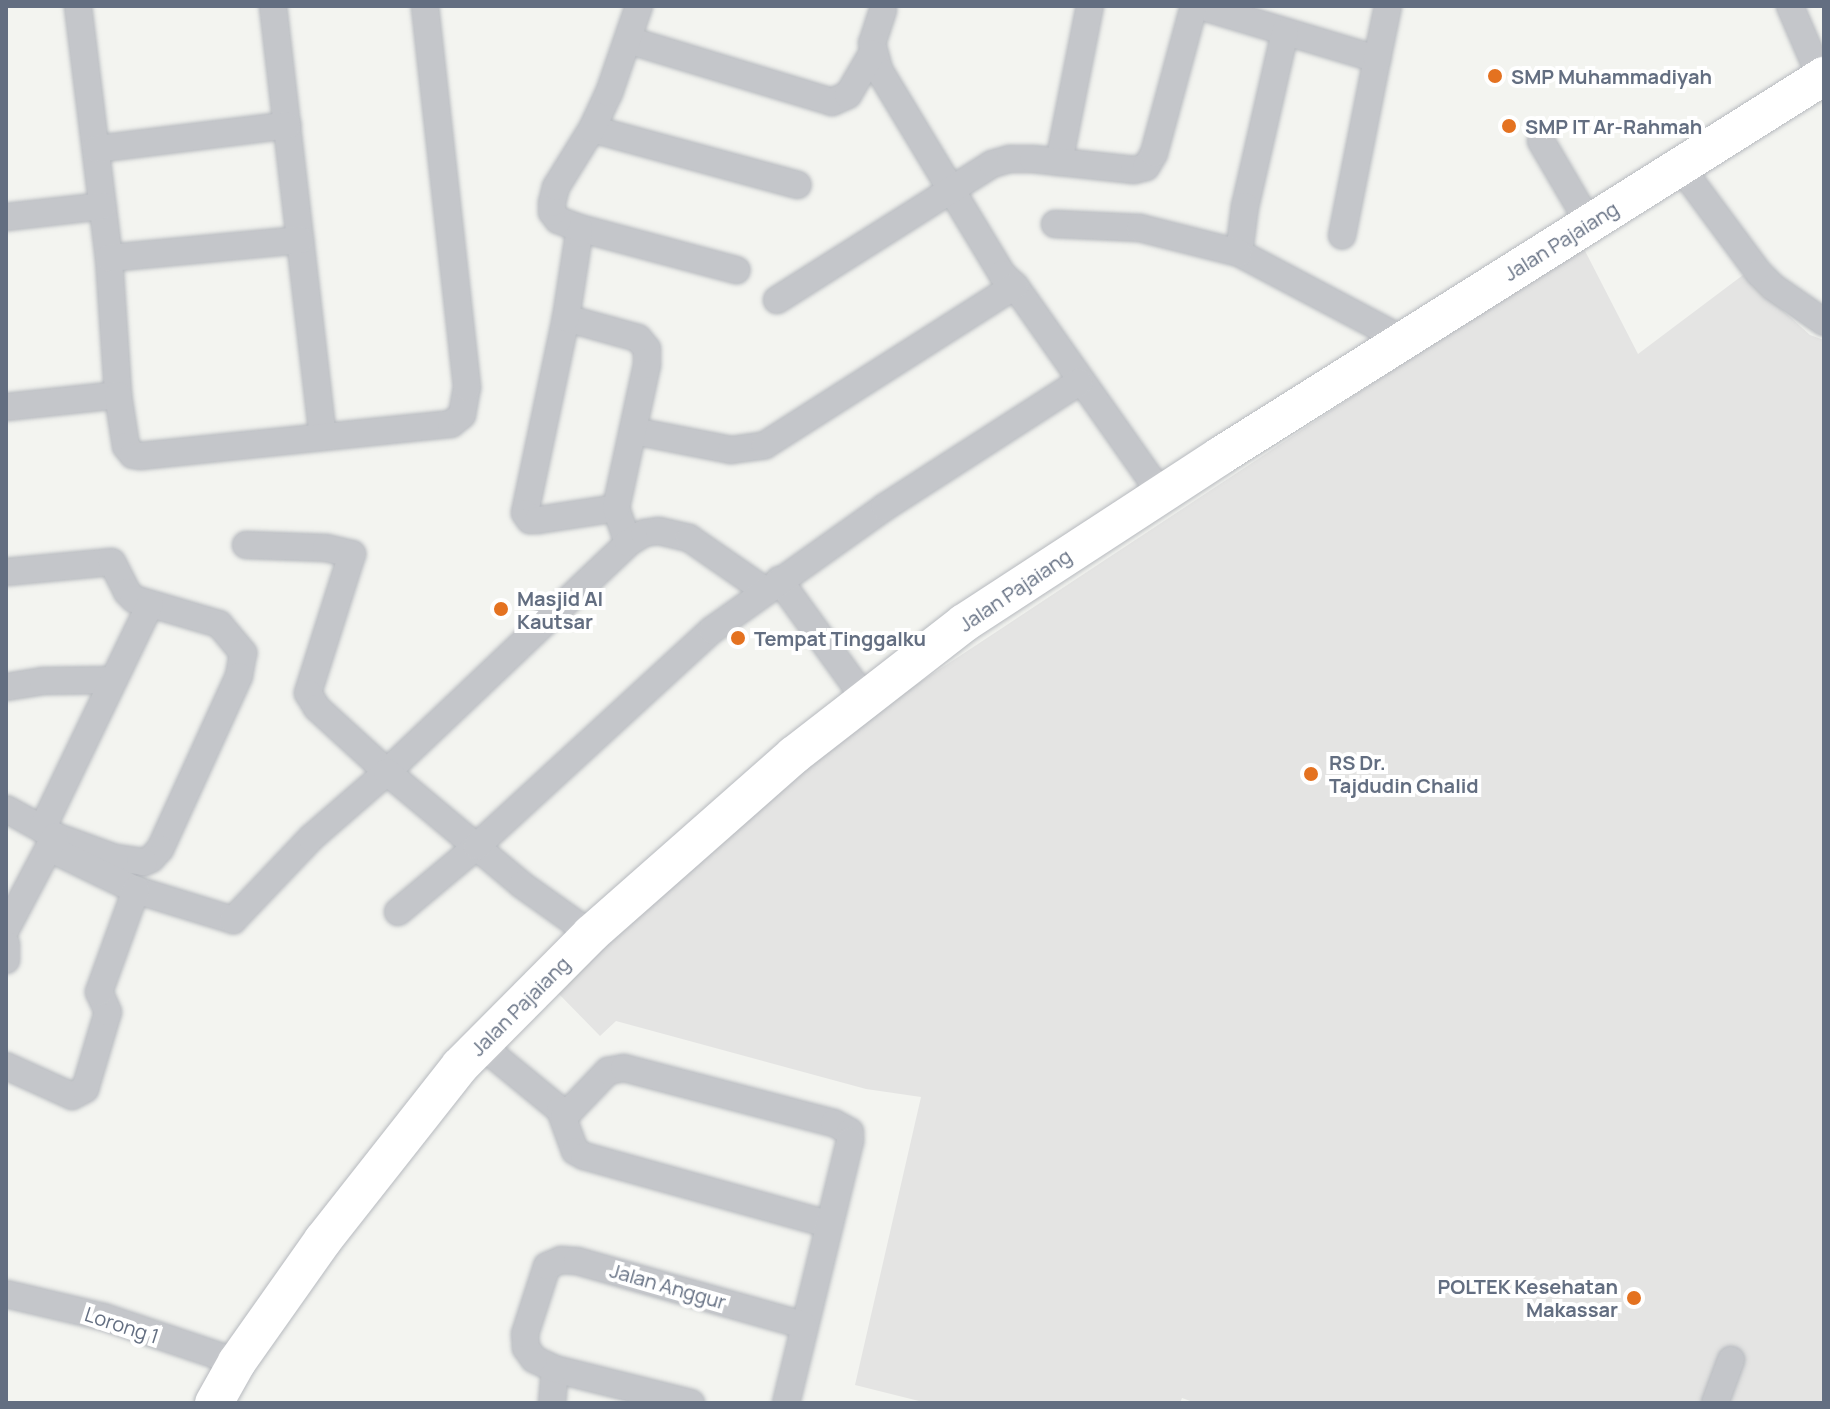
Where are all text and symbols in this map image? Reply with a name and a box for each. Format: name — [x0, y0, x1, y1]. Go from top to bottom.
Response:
place label: SMP Muhammadiyah — [1511, 64, 1712, 88]
marker: SMP Muhammadiyah — [1486, 67, 1504, 85]
place label: SMP IT Ar-Rahmah — [1525, 114, 1703, 138]
marker: SMP IT Ar-Rahmah — [1500, 117, 1518, 135]
street label: Jalan Pajaiang — [1499, 196, 1623, 286]
street label: Jalan Pajaiang — [954, 544, 1076, 636]
place label: Masjid Al Kautsar — [517, 586, 603, 633]
marker: Masjid Al Kautsar — [492, 600, 510, 618]
place label: Tempat Tinggalku — [754, 626, 926, 650]
marker: Tempat Tinggalku — [729, 629, 747, 647]
place label: RS Dr. Tajdudin Chalid — [1329, 750, 1479, 797]
marker: RS Dr. Tajdudin Chalid — [1300, 763, 1322, 785]
street label: Jalan Pajaiang — [465, 951, 575, 1061]
street label: Jalan Anggur — [607, 1258, 729, 1314]
place label: POLTEK Kesehatan Makassar — [1437, 1274, 1618, 1321]
marker: POLTEK Kesehatan Makassar — [1625, 1289, 1643, 1307]
street label: Lorong 1 — [82, 1302, 162, 1348]

